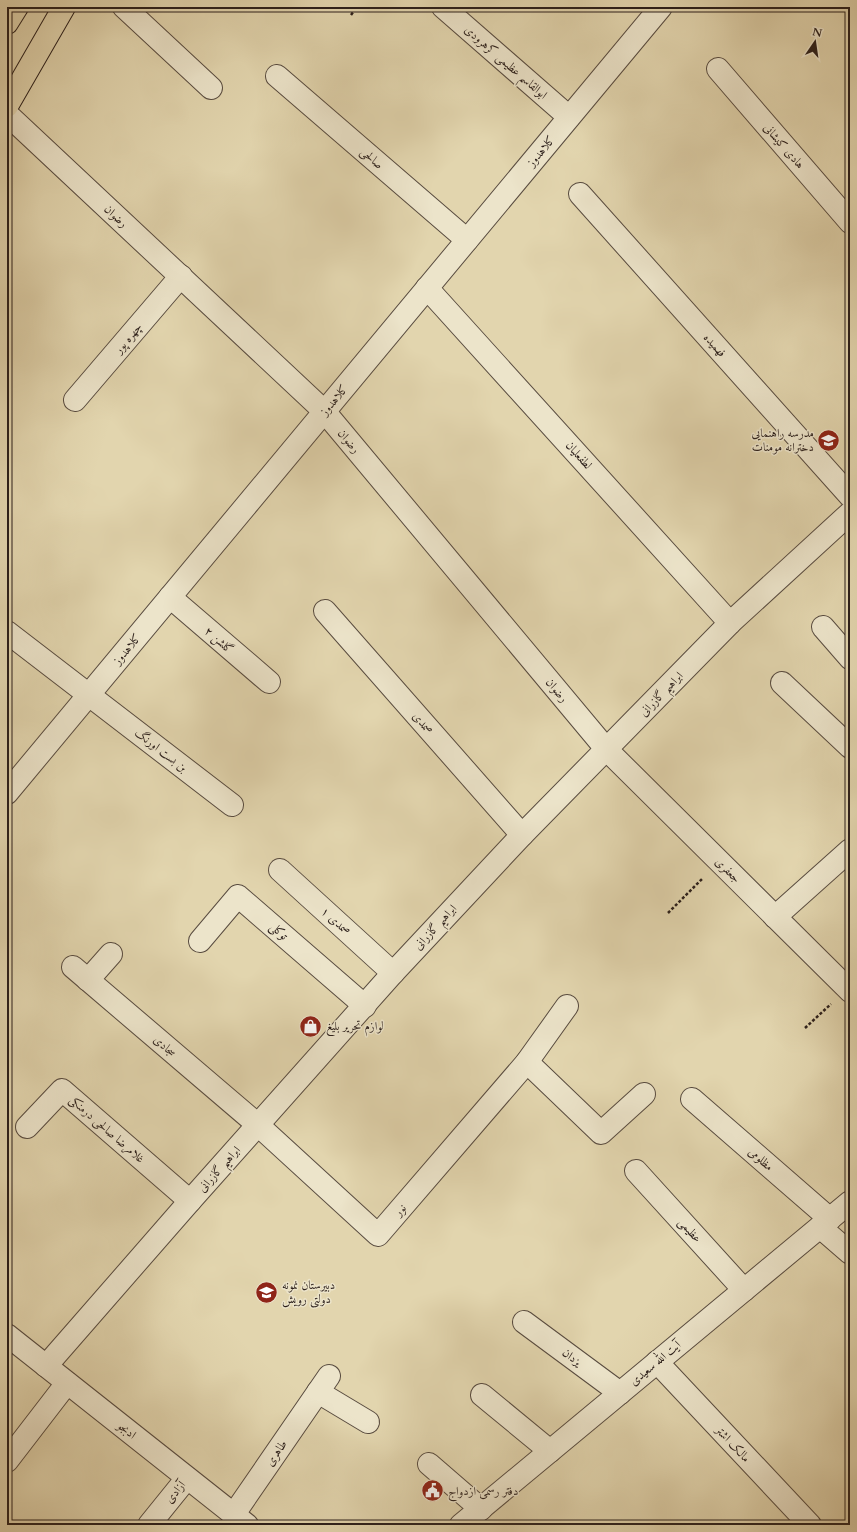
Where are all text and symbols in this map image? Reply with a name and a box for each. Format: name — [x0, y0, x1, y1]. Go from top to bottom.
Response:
street label: ابوالقاسم عظیمی کرهرودی — [458, 21, 551, 106]
north arrow — [795, 22, 835, 62]
text: N — [811, 24, 824, 41]
street label: هادی کیشانی — [760, 120, 808, 172]
street label: کلاهدوز — [523, 132, 559, 171]
street label: صالحی — [356, 144, 387, 173]
street label: رضوان — [101, 201, 131, 231]
street label: چهره پور — [110, 319, 146, 358]
street label: فهمیده — [700, 330, 730, 360]
street label: کلاهدوز — [316, 381, 352, 420]
place label: مدرسه راهنمایی دخترانه مومنات — [751, 425, 814, 455]
street label: رضوان — [334, 426, 364, 457]
school or university icon: مدرسه راهنمایی دخترانه مومنات — [816, 427, 842, 453]
street label: لطفعلیان — [562, 438, 596, 472]
street label: گلشن ۲ — [200, 623, 237, 658]
street label: کلاهدوز — [109, 630, 145, 669]
street label: ابراهیم گازرانی — [636, 668, 690, 723]
street label: رضوان — [542, 675, 572, 706]
street label: صمدی — [409, 708, 437, 738]
street label: بن بست اورنگ — [131, 724, 191, 776]
street label: جعفری — [712, 854, 744, 886]
street label: ابراهیم گازرانی — [410, 901, 463, 956]
street label: صمدی ۱ — [318, 903, 354, 939]
street label: توکلی — [266, 919, 292, 945]
shop icon: لوازم تحریر بلیغ — [298, 1013, 324, 1039]
place label: لوازم تحریر بلیغ — [326, 1018, 384, 1037]
street label: سجادی — [150, 1032, 180, 1061]
street label: غلامرضا صالحی درمنکی — [65, 1092, 148, 1167]
street label: ابراهیم گازرانی — [194, 1142, 247, 1198]
street label: مظلومی — [745, 1144, 777, 1174]
street label: نور — [390, 1201, 410, 1220]
street label: عظیمی — [674, 1214, 705, 1247]
place label: دبیرستان نمونه دولتی رویش — [282, 1277, 335, 1308]
school or university icon: دبیرستان نمونه دولتی رویش — [254, 1279, 280, 1305]
street label: آیت الله سعیدی — [625, 1334, 685, 1389]
street label: یزدان — [559, 1344, 587, 1371]
street label: ادبجو — [113, 1417, 140, 1443]
street label: مالک اشتر — [711, 1421, 754, 1466]
street label: طاهری — [261, 1437, 291, 1469]
street label: آزادی — [161, 1476, 190, 1507]
public building icon: دفتر رسمی ازدواج — [420, 1478, 446, 1504]
place label: دفتر رسمی ازدواج — [448, 1483, 518, 1502]

